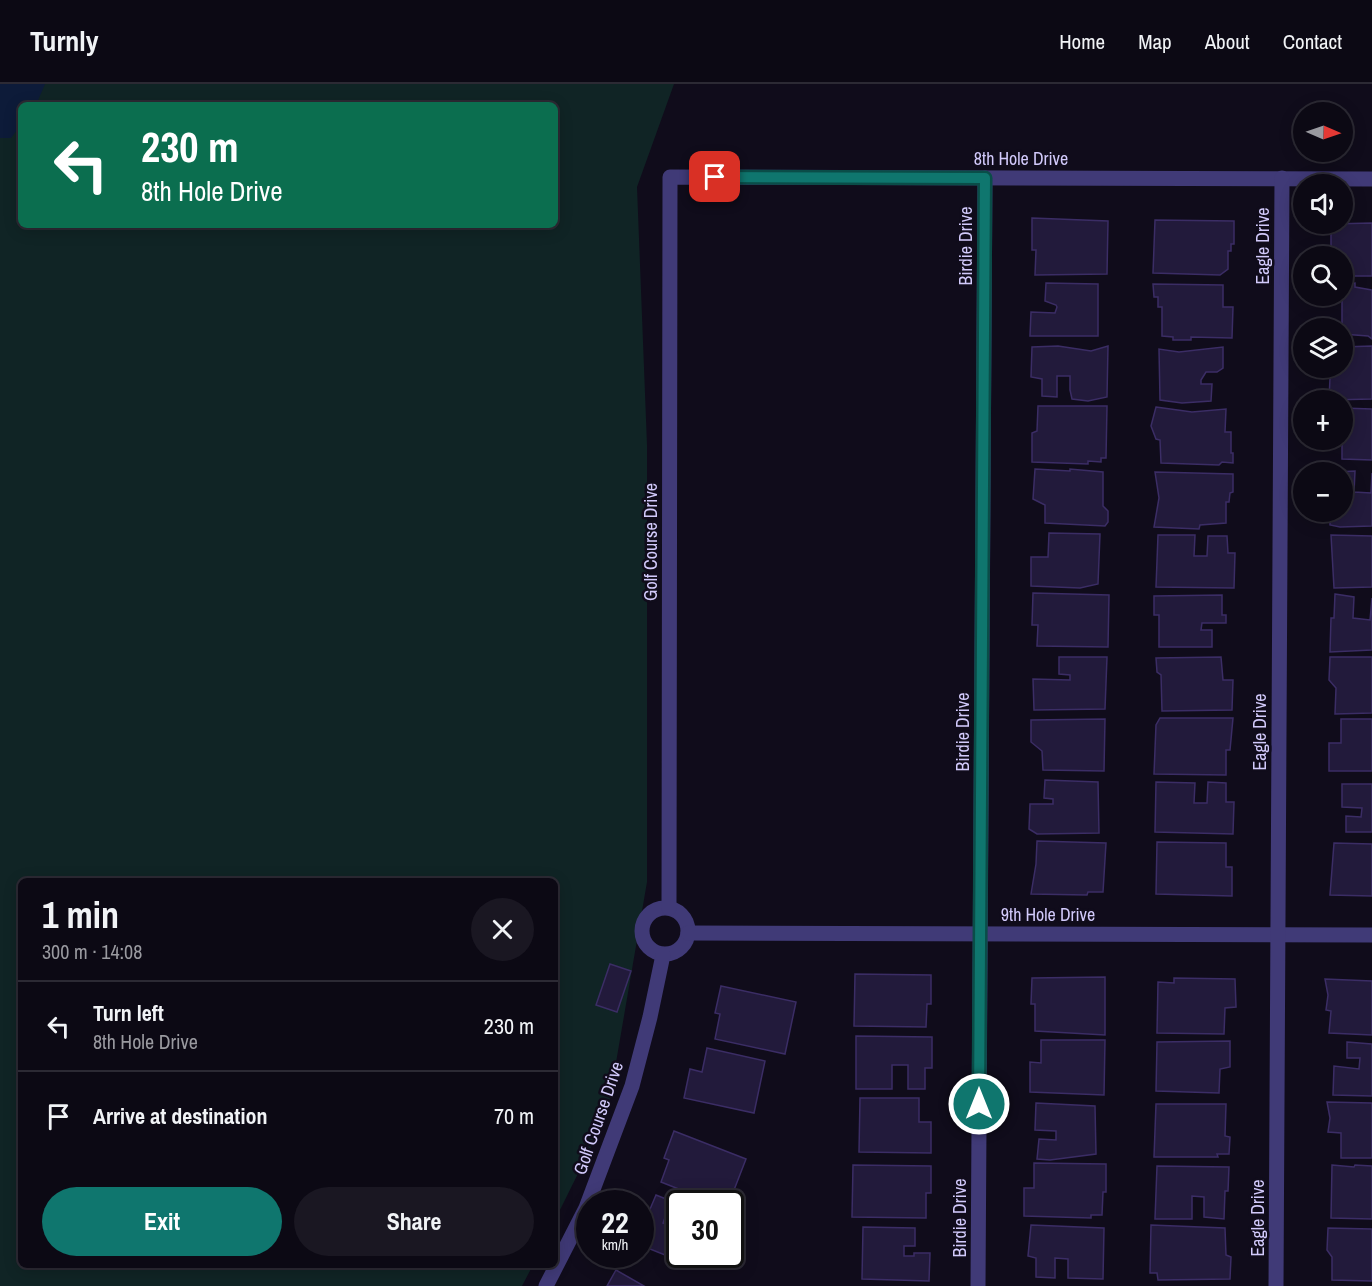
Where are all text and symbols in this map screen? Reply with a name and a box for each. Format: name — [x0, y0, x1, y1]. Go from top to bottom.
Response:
text: Turnly — [30, 22, 99, 60]
text: Home — [1059, 27, 1105, 56]
text: Map — [1138, 27, 1172, 56]
text: About — [1205, 27, 1250, 56]
text: Contact — [1283, 27, 1342, 56]
north arrow — [1293, 102, 1353, 162]
map controls — [1293, 102, 1353, 522]
text: 230 m — [141, 119, 239, 175]
icon: left — [42, 126, 120, 204]
street label: 8th Hole Drive — [974, 146, 1068, 171]
pin — [689, 151, 740, 202]
icon: arrive — [698, 160, 731, 193]
text: 8th Hole Drive — [141, 173, 283, 209]
button: sound — [1293, 174, 1353, 234]
street label: Birdie Drive — [953, 207, 978, 285]
street label: Eagle Drive — [1250, 207, 1275, 285]
button: search — [1293, 246, 1353, 306]
button: layers — [1293, 318, 1353, 378]
button: + — [1293, 390, 1353, 450]
button: − — [1293, 462, 1353, 522]
street label: Golf Course Drive — [638, 483, 663, 601]
street label: Birdie Drive — [950, 693, 975, 771]
street label: Eagle Drive — [1247, 693, 1272, 771]
text: 1 min — [42, 891, 119, 939]
button: close — [471, 898, 534, 961]
street label: 9th Hole Drive — [1001, 902, 1095, 927]
text: 300 m · 14:08 — [42, 938, 142, 965]
text: Turn left — [93, 998, 164, 1028]
icon: left — [42, 1010, 75, 1043]
text: 230 m — [484, 1011, 534, 1041]
text: 8th Hole Drive — [93, 1028, 198, 1055]
street label: Golf Course Drive — [567, 1058, 629, 1178]
position arrow — [947, 1072, 1011, 1136]
icon: arrive — [42, 1100, 75, 1133]
text: Arrive at destination — [93, 1101, 267, 1131]
text: 70 m — [494, 1101, 534, 1131]
street label: Birdie Drive — [947, 1179, 972, 1257]
street label: Eagle Drive — [1245, 1179, 1270, 1257]
button: Exit — [42, 1187, 282, 1256]
button: Share — [294, 1187, 534, 1256]
speed limit sign: 30 — [666, 1190, 744, 1268]
text: 22 — [601, 1202, 629, 1242]
text: km/h — [602, 1234, 628, 1255]

